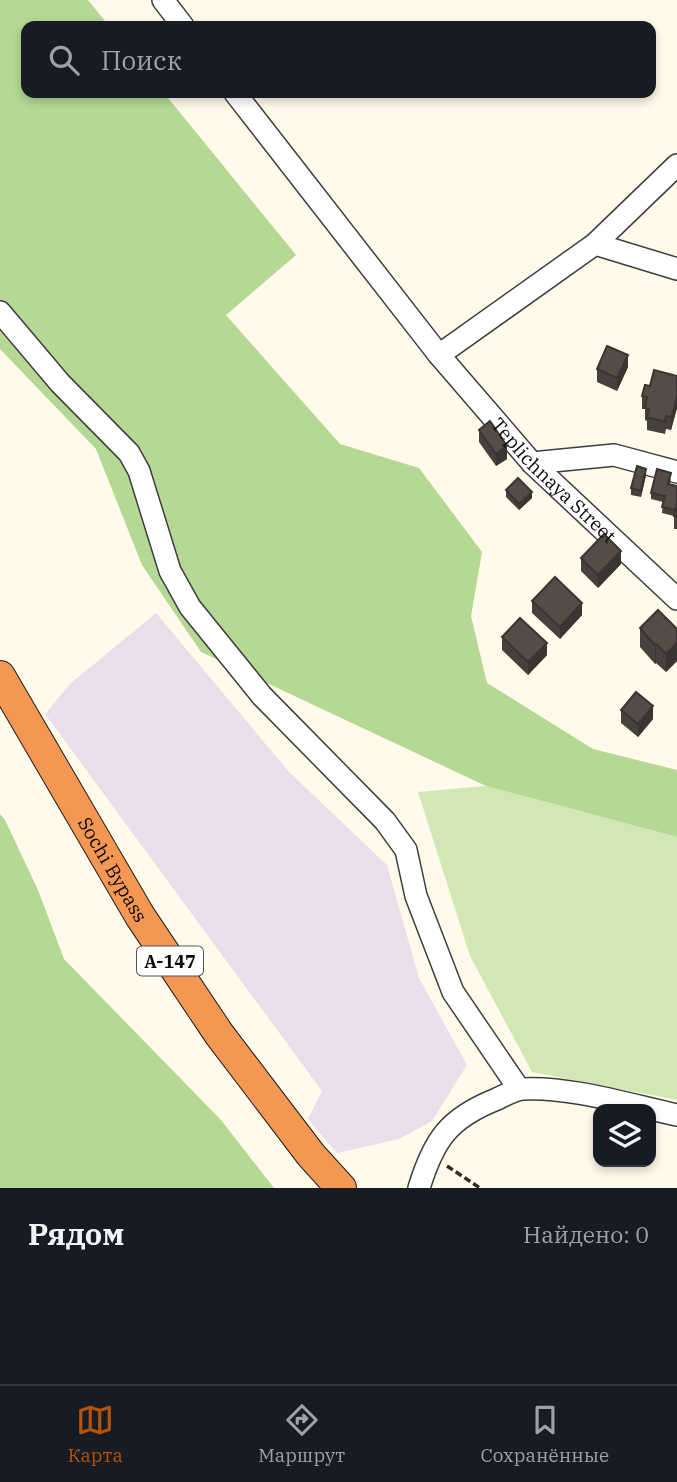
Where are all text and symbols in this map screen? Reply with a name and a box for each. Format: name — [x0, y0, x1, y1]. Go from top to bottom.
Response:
search box — [21, 21, 656, 98]
icon: search — [45, 41, 83, 79]
text: Поиск — [101, 43, 182, 77]
street label: Teplichnaya Street — [486, 413, 621, 548]
street label: Sochi Bypass — [73, 813, 153, 927]
road number: А-147 — [137, 946, 203, 976]
map controls — [593, 1104, 656, 1167]
button: layers — [593, 1104, 656, 1167]
text: Рядом — [28, 1214, 124, 1253]
text: Найдено: 0 — [523, 1219, 649, 1249]
tab: Карта — [68, 1401, 123, 1467]
tab: Маршрут — [258, 1401, 345, 1467]
tab: Сохранённые — [481, 1401, 609, 1467]

